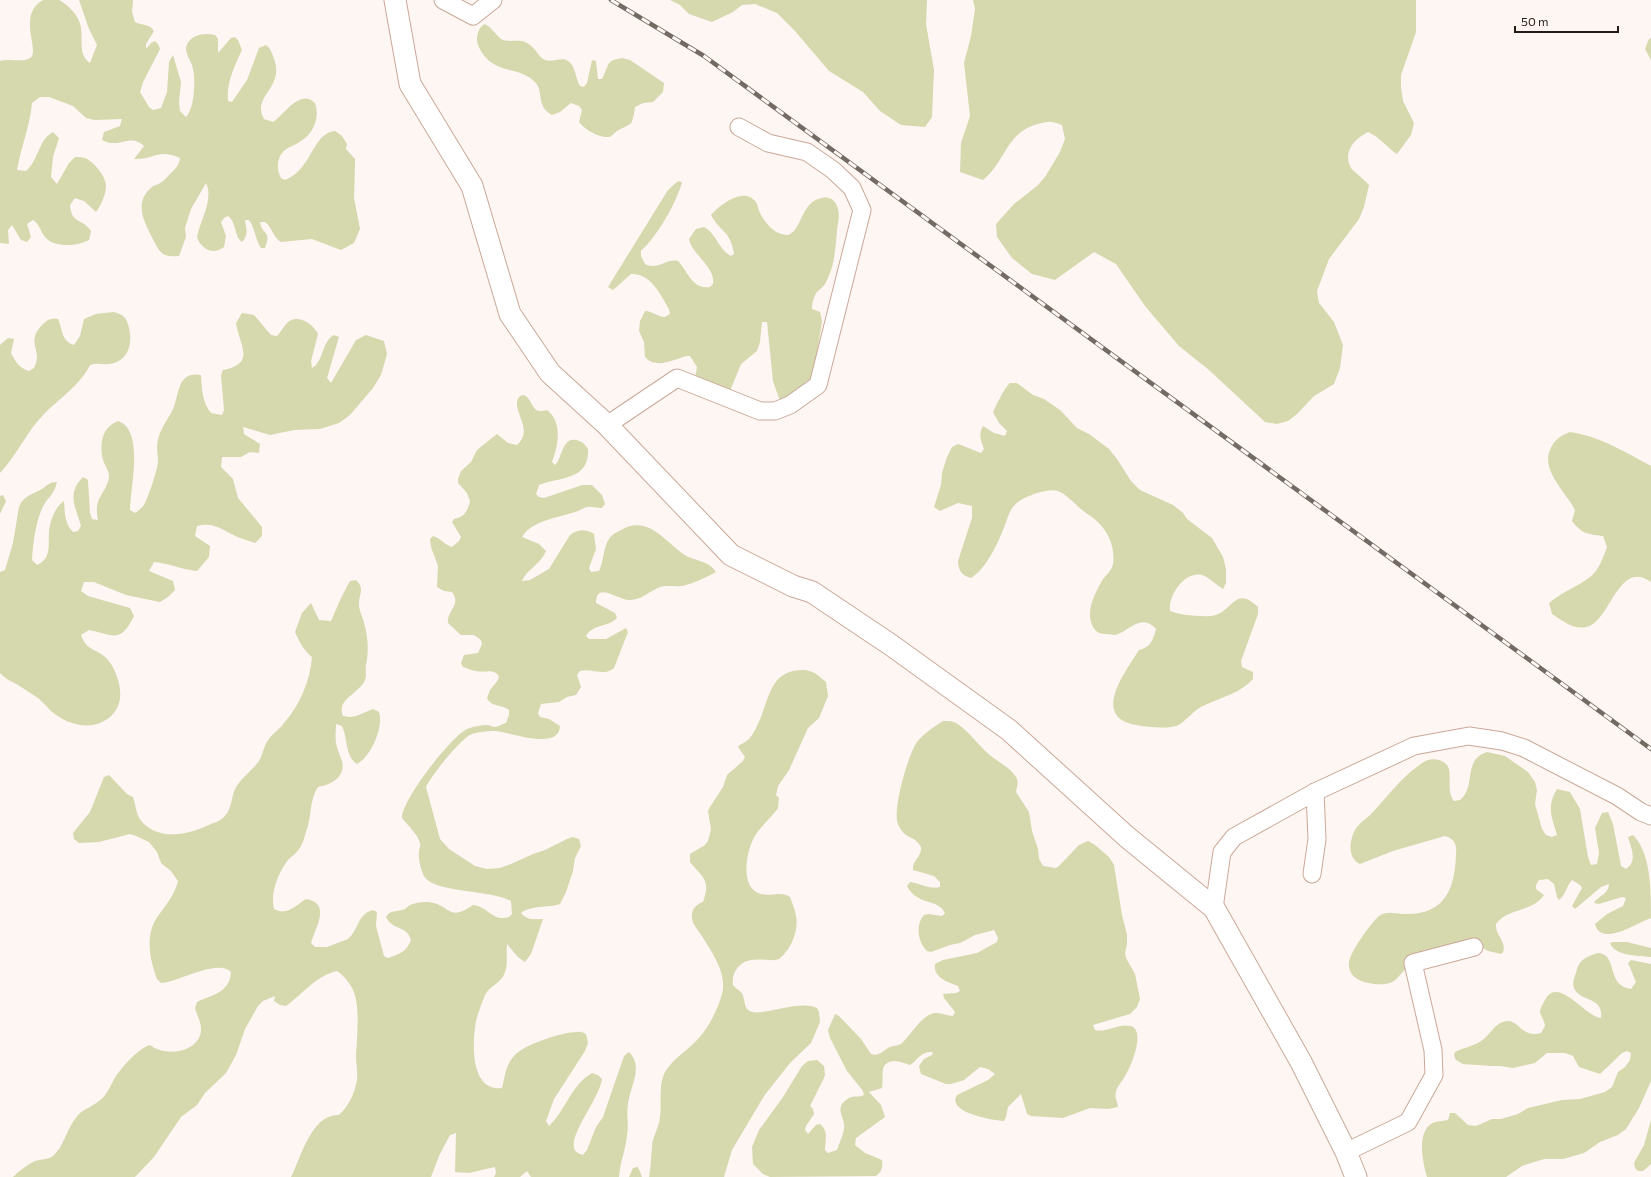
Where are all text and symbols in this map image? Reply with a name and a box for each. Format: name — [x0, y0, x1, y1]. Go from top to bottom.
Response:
scale bar — [1515, 8, 1618, 34]
text: 50 m — [1521, 14, 1549, 28]

